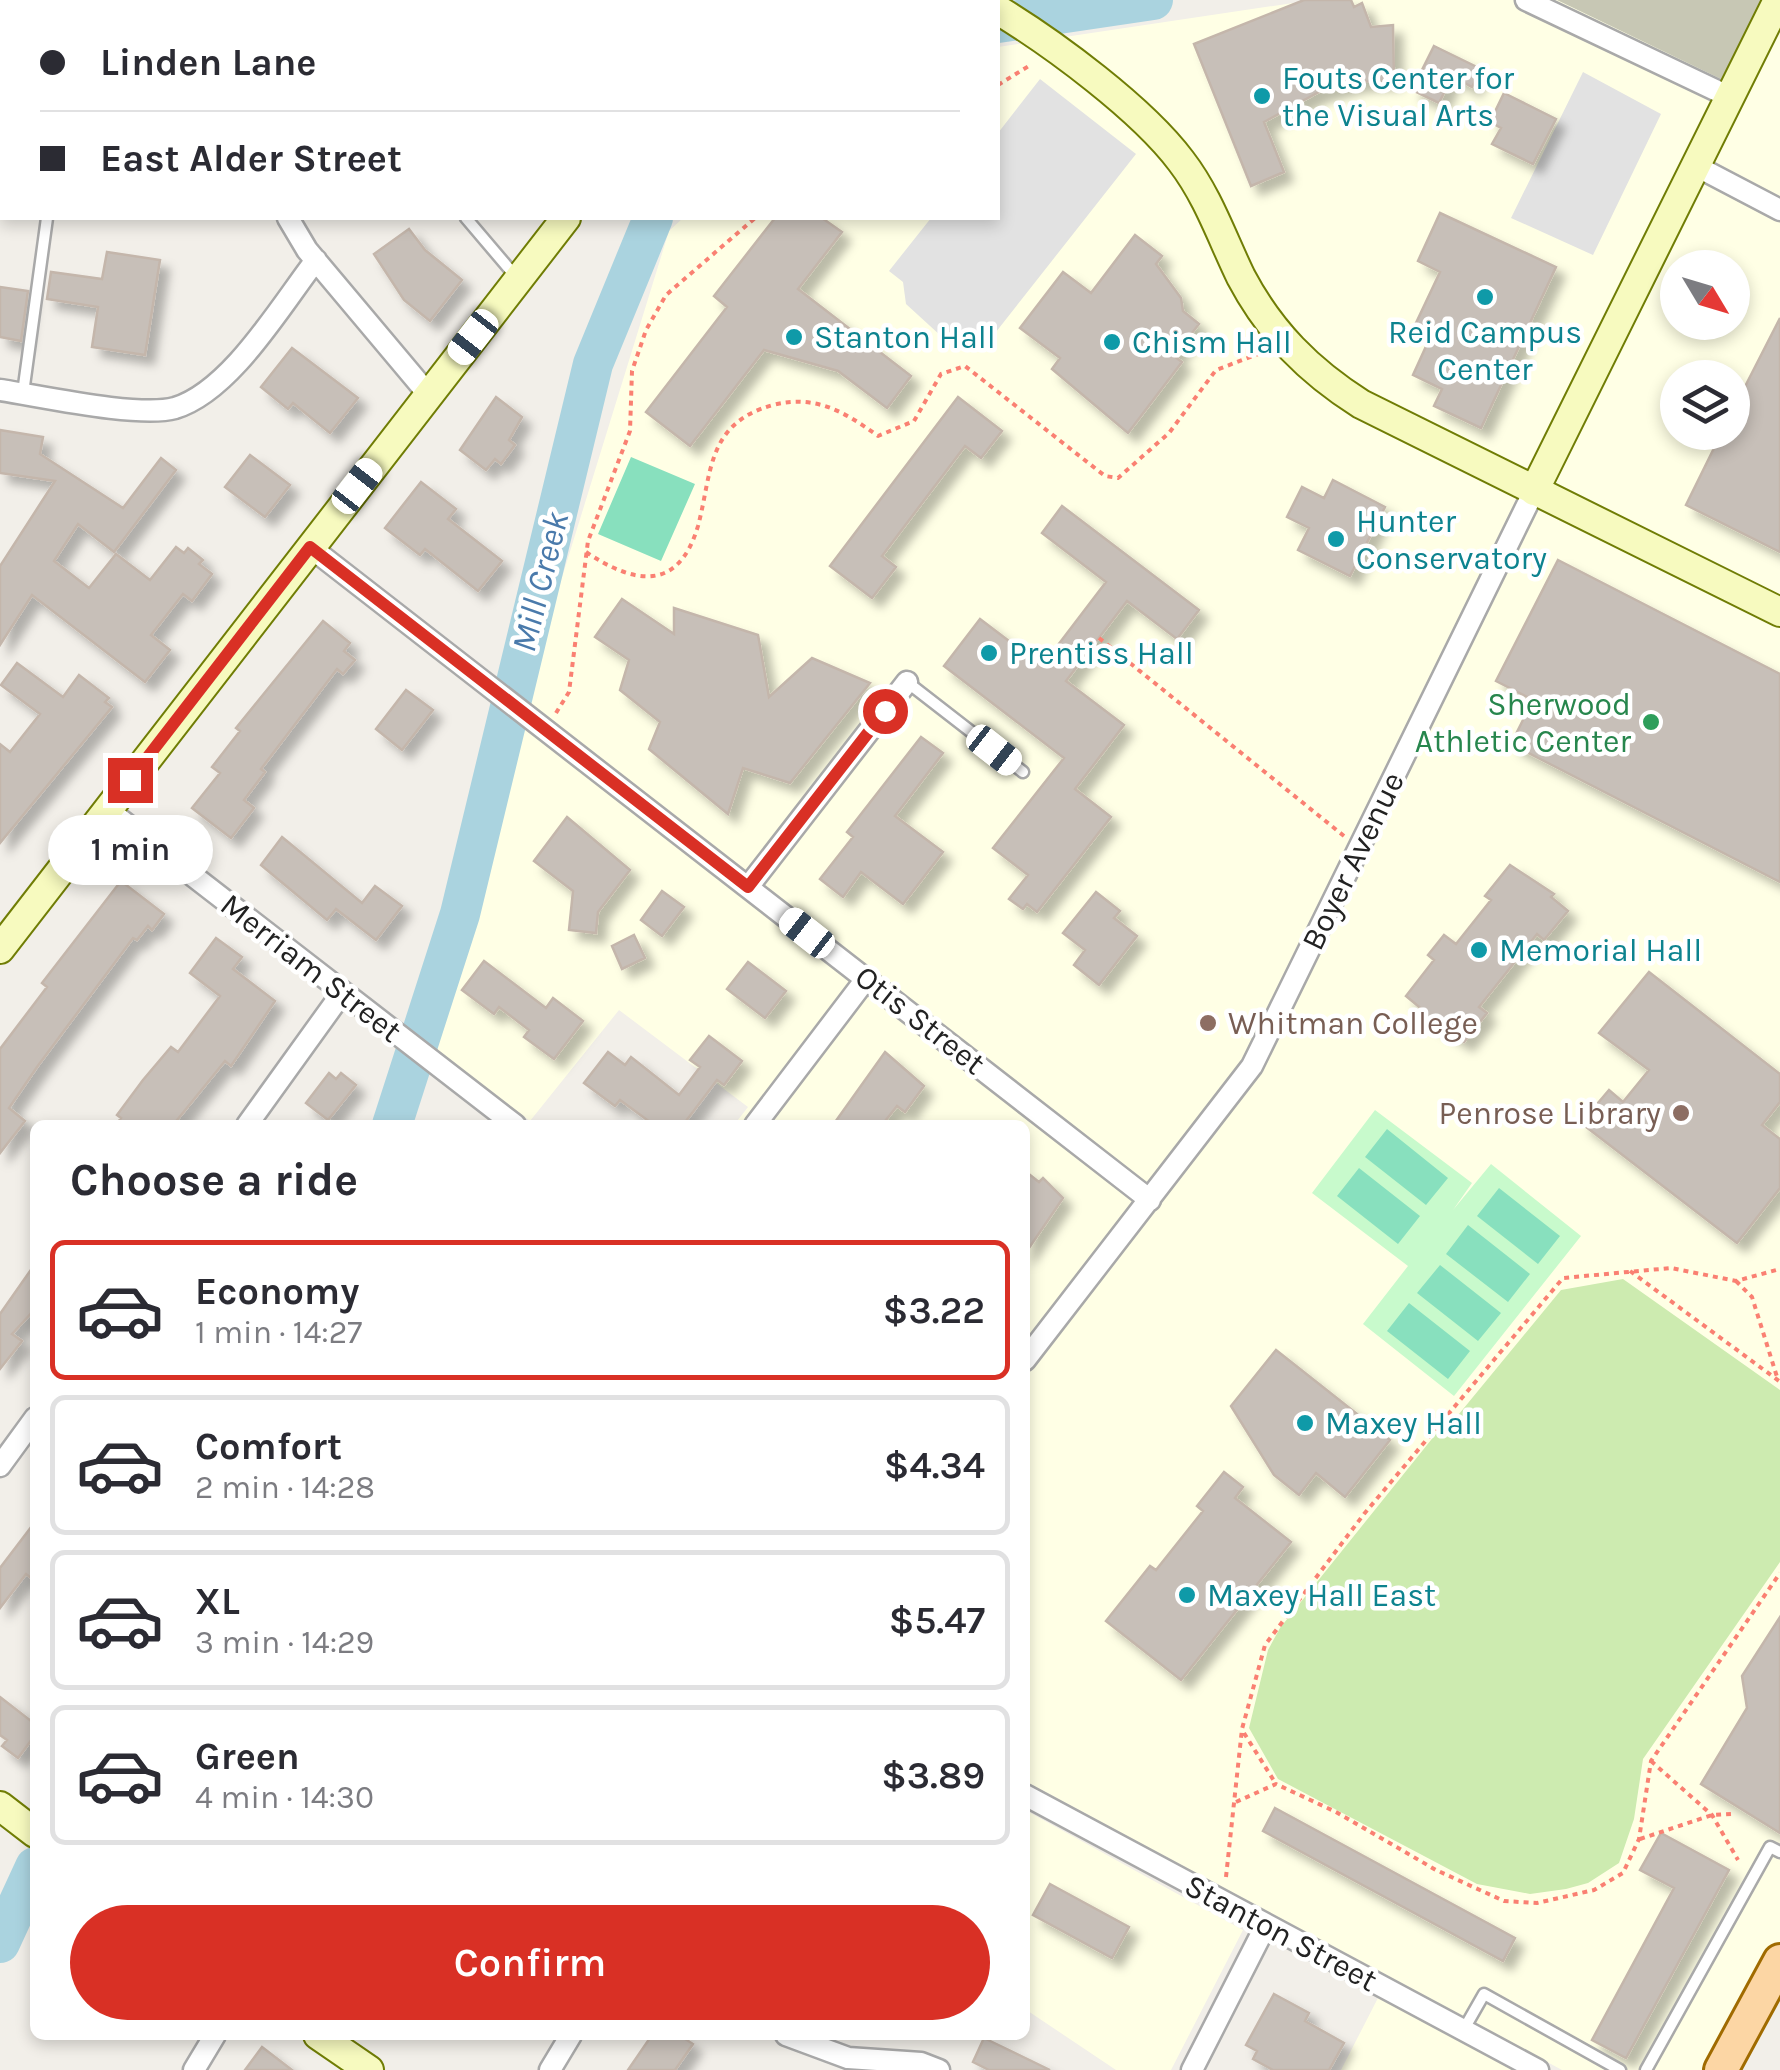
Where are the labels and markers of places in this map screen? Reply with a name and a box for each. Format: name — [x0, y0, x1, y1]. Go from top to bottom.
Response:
place label: Fouts Center for the Visual Arts — [1282, 60, 1515, 134]
marker: Fouts Center for the Visual Arts — [1251, 85, 1273, 107]
marker: Reid Campus Center — [1474, 286, 1496, 308]
place label: Reid Campus Center — [1388, 314, 1582, 388]
place label: Stanton Hall — [814, 319, 996, 356]
place label: Chism Hall — [1132, 324, 1292, 361]
marker: Stanton Hall — [783, 326, 805, 348]
marker: Chism Hall — [1101, 331, 1123, 353]
place label: Hunter Conservatory — [1356, 503, 1547, 577]
marker: Hunter Conservatory — [1325, 528, 1347, 550]
place label: Prentiss Hall — [1009, 635, 1194, 672]
marker: Prentiss Hall — [978, 642, 1000, 664]
place label: Sherwood Athletic Center — [1415, 686, 1631, 760]
marker: Sherwood Athletic Center — [1640, 711, 1662, 733]
place label: Memorial Hall — [1499, 932, 1702, 969]
marker: Memorial Hall — [1468, 939, 1490, 961]
place label: Whitman College — [1228, 1005, 1478, 1042]
marker: Whitman College — [1197, 1012, 1219, 1034]
place label: Penrose Library — [1439, 1095, 1661, 1132]
marker: Penrose Library — [1670, 1102, 1692, 1124]
place label: Maxey Hall — [1325, 1405, 1482, 1442]
marker: Maxey Hall — [1294, 1412, 1316, 1434]
place label: Maxey Hall East — [1207, 1577, 1436, 1614]
marker: Maxey Hall East — [1176, 1584, 1198, 1606]

